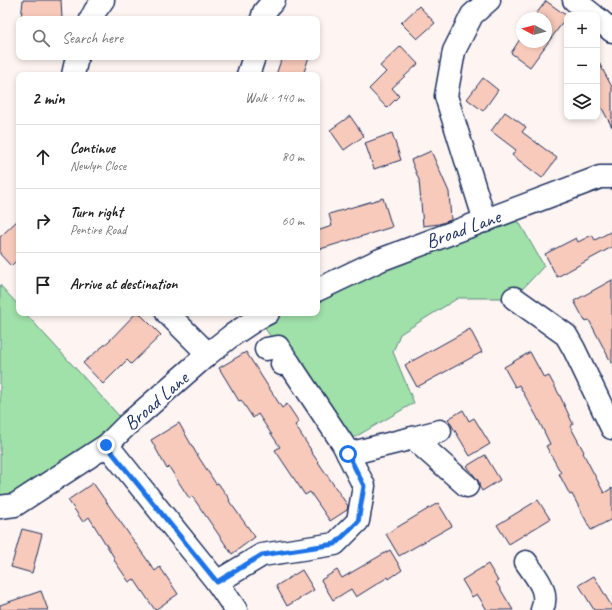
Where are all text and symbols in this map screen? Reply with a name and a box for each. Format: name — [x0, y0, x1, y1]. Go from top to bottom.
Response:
north arrow — [516, 12, 552, 48]
map controls — [564, 12, 600, 120]
button: + — [564, 12, 600, 48]
search box — [16, 16, 320, 60]
icon: search — [30, 27, 52, 49]
text: Search here — [62, 29, 123, 48]
button: − — [564, 48, 600, 84]
button: layers — [564, 84, 600, 120]
text: 2 min — [32, 88, 65, 109]
text: Walk · 140 m — [245, 90, 304, 106]
text: Continue — [70, 139, 115, 158]
icon: ahead — [32, 146, 54, 168]
text: 80 m — [282, 149, 304, 165]
text: Newlyn Close — [70, 158, 126, 174]
text: Turn right — [70, 203, 123, 222]
street label: Broad Lane — [422, 203, 505, 254]
icon: right — [32, 210, 54, 232]
text: 60 m — [282, 213, 304, 229]
text: Pentire Road — [70, 222, 126, 238]
icon: arrive — [32, 274, 54, 296]
text: Arrive at destination — [70, 275, 177, 294]
street label: Broad Lane — [119, 365, 195, 436]
route end — [97, 436, 115, 454]
route start — [339, 445, 357, 463]

